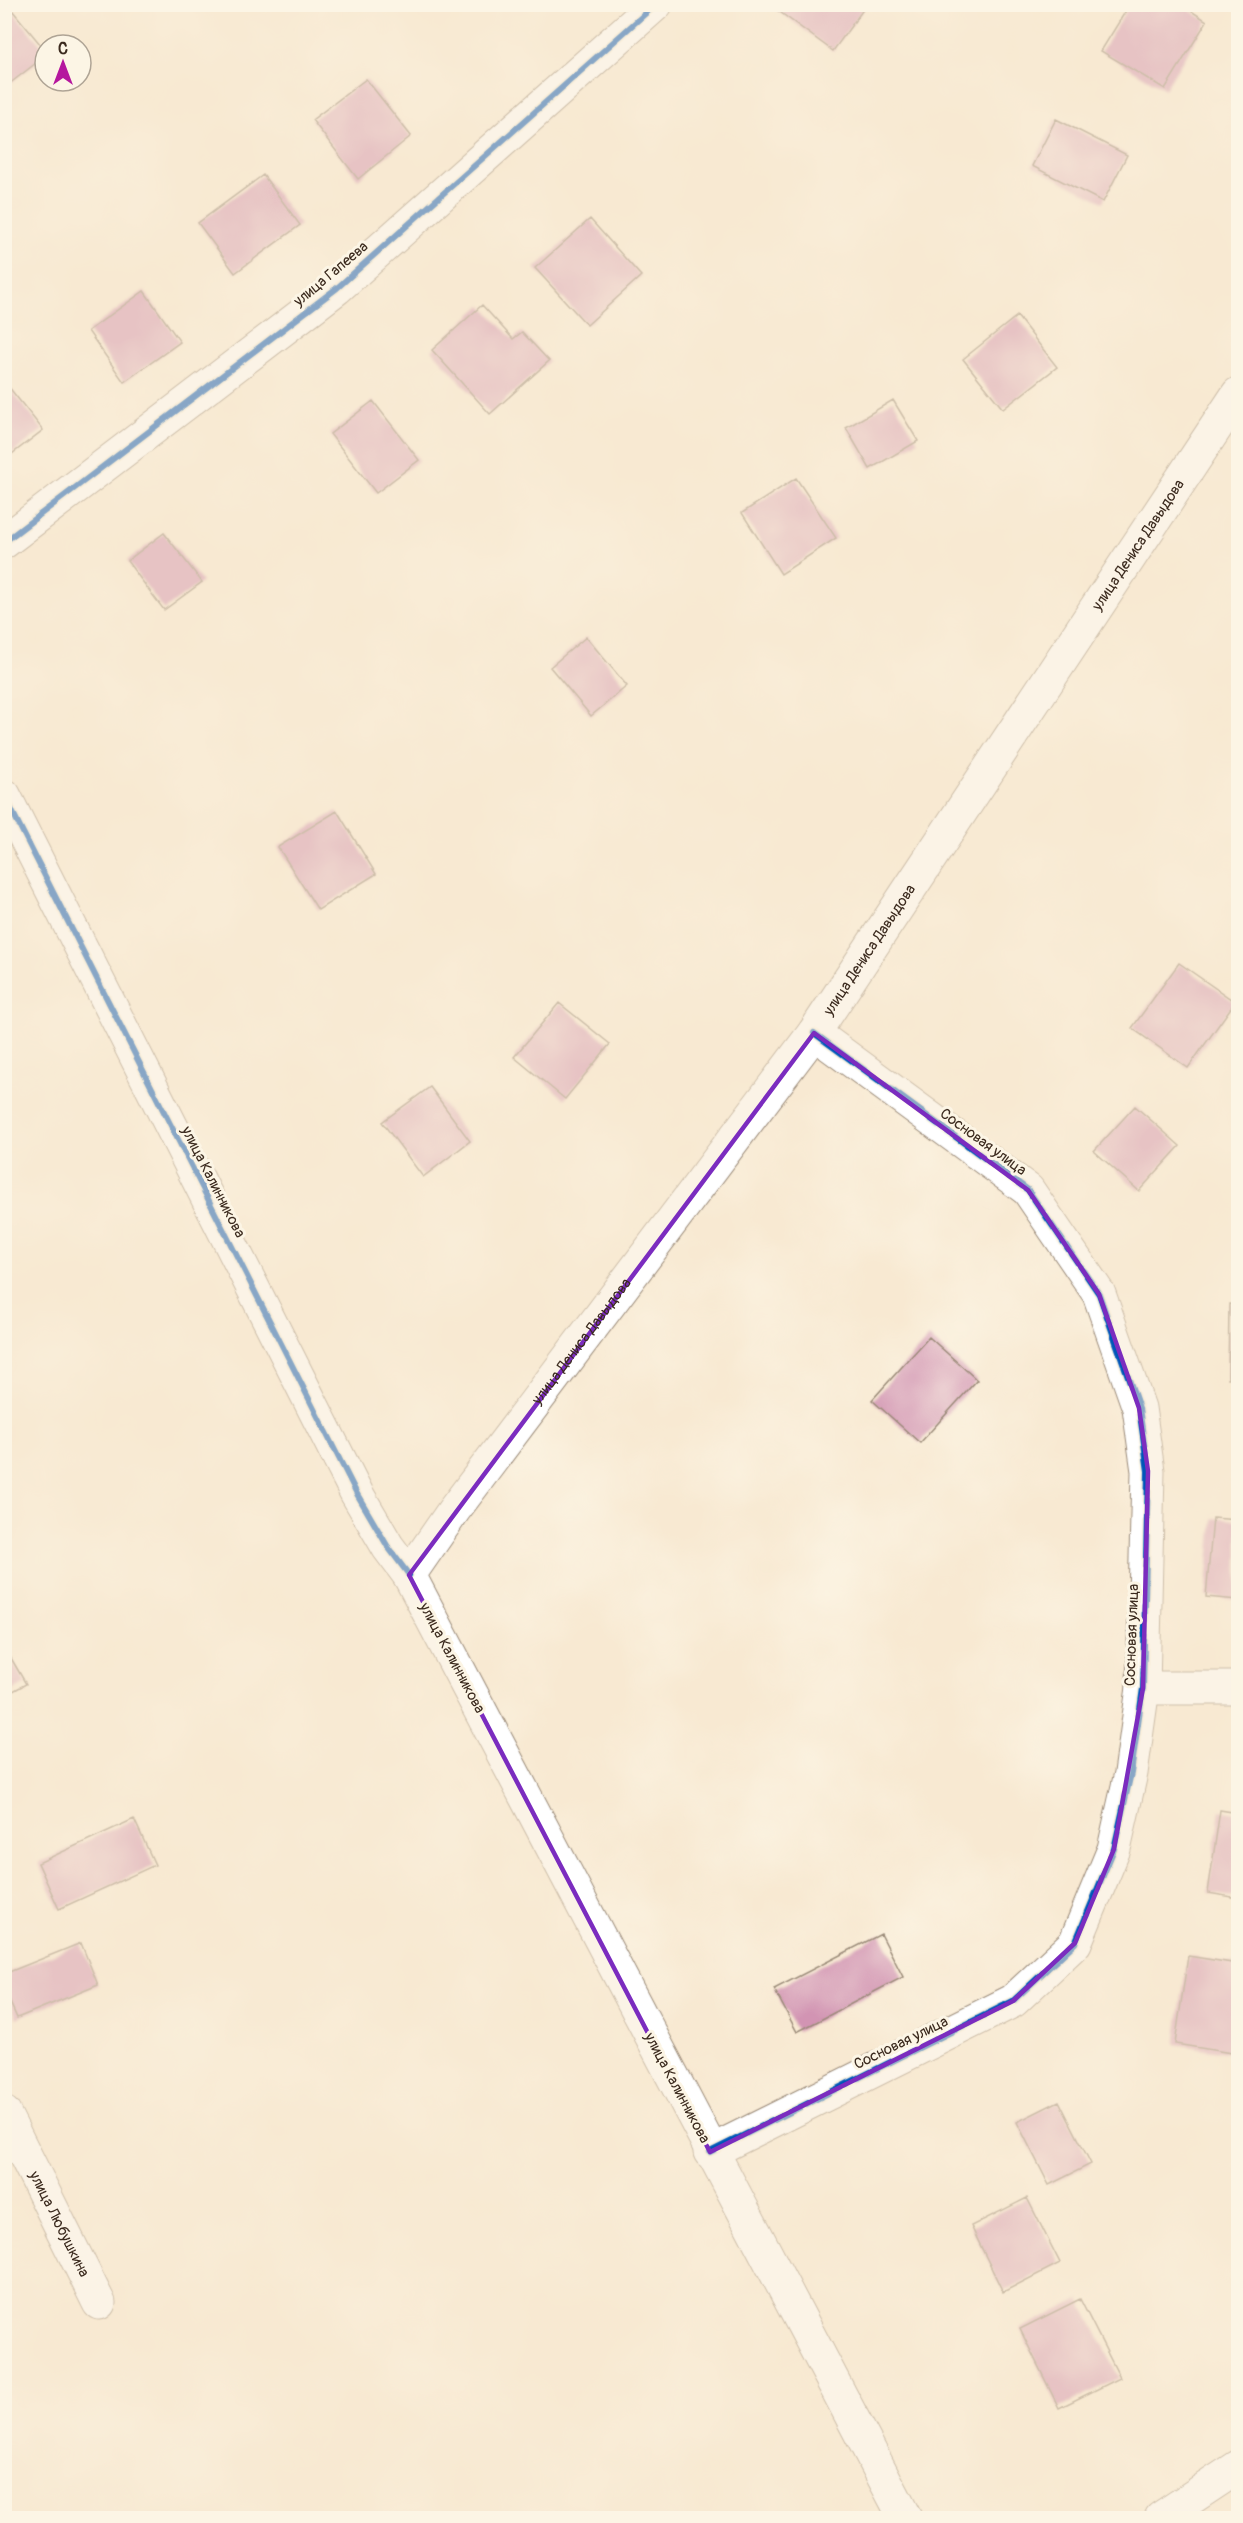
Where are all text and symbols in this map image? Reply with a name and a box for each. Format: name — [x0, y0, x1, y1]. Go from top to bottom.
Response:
north arrow — [33, 33, 93, 93]
text: С — [58, 39, 68, 59]
street label: улица Гапеева — [289, 237, 372, 311]
street label: улица Дениса Давыдова — [1087, 476, 1188, 615]
street label: улица Дениса Давыдова — [818, 881, 920, 1020]
street label: Сосновая улица — [936, 1104, 1030, 1180]
street label: улица Калинникова — [176, 1122, 249, 1241]
street label: улица Дениса Давыдова — [527, 1274, 635, 1409]
street label: Сосновая улица — [1121, 1583, 1143, 1687]
street label: улица Калинникова — [414, 1599, 489, 1717]
street label: Сосновая улица — [851, 2012, 951, 2074]
street label: улица Калинникова — [639, 2029, 714, 2147]
street label: улица Любушкина — [25, 2167, 94, 2280]

